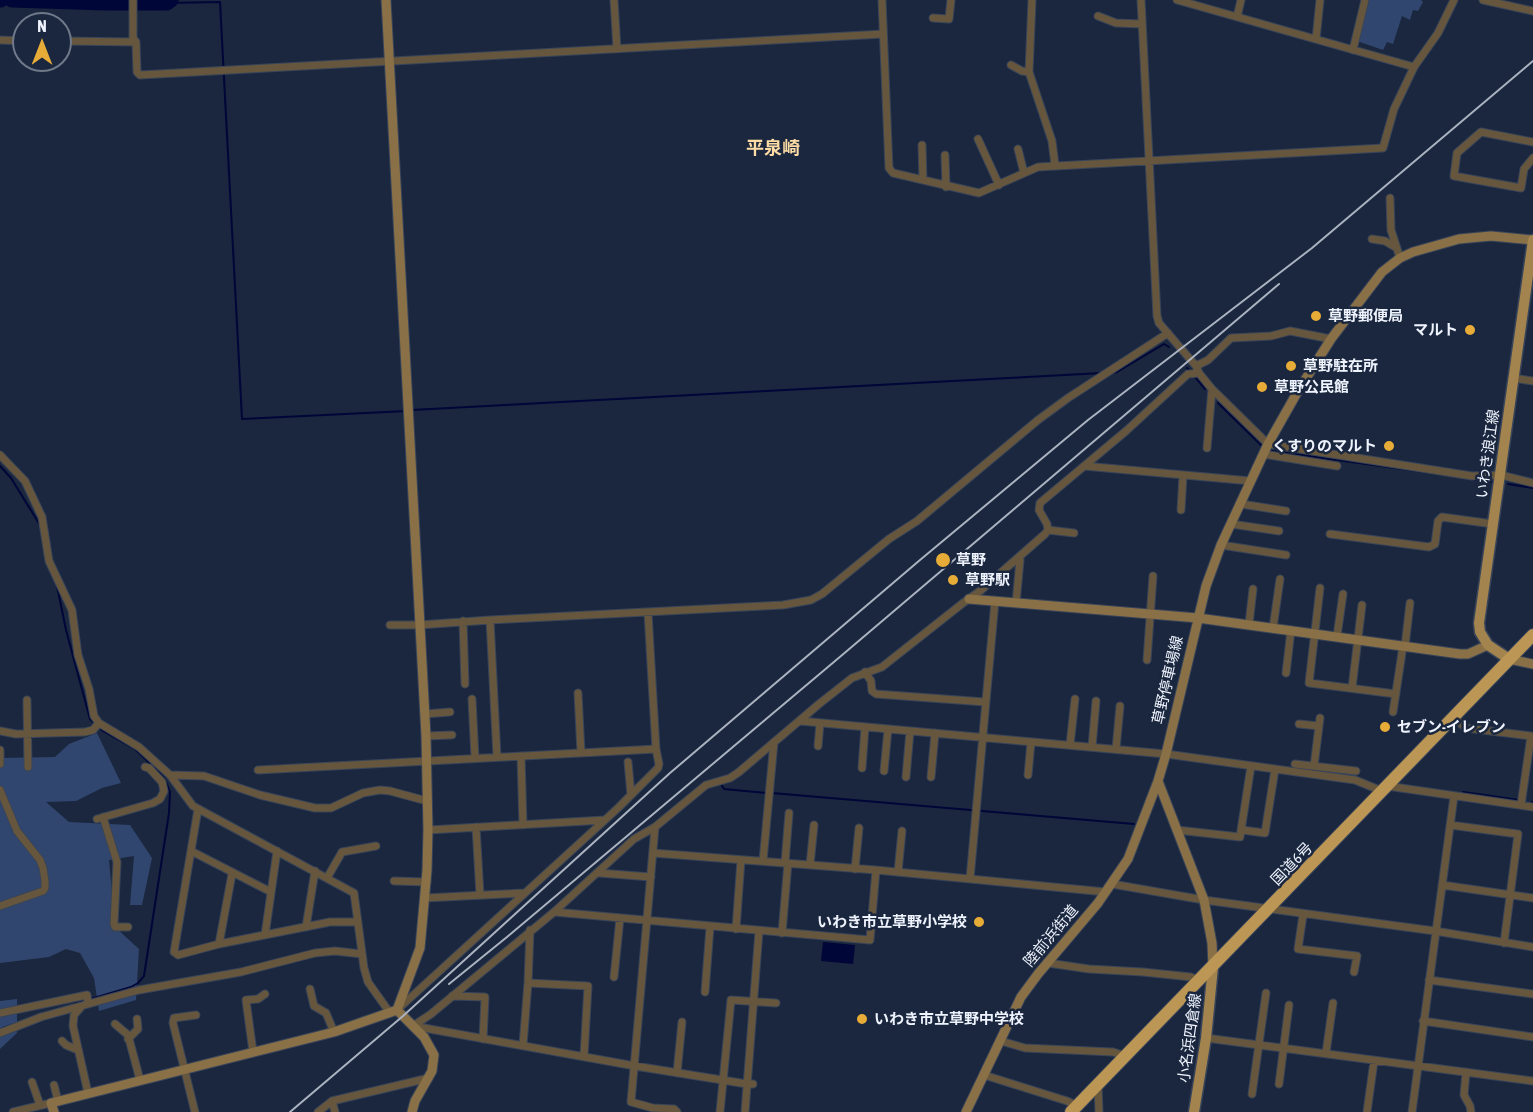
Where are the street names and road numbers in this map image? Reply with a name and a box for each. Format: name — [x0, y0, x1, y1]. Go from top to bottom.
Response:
street label: いわき浪江線 — [1473, 408, 1503, 500]
street label: 草野停車場線 — [1149, 634, 1187, 726]
street label: 国道6号 — [1267, 839, 1317, 889]
street label: 陸前浜街道 — [1020, 901, 1082, 971]
street label: 小名浜四倉線 — [1175, 992, 1205, 1084]

